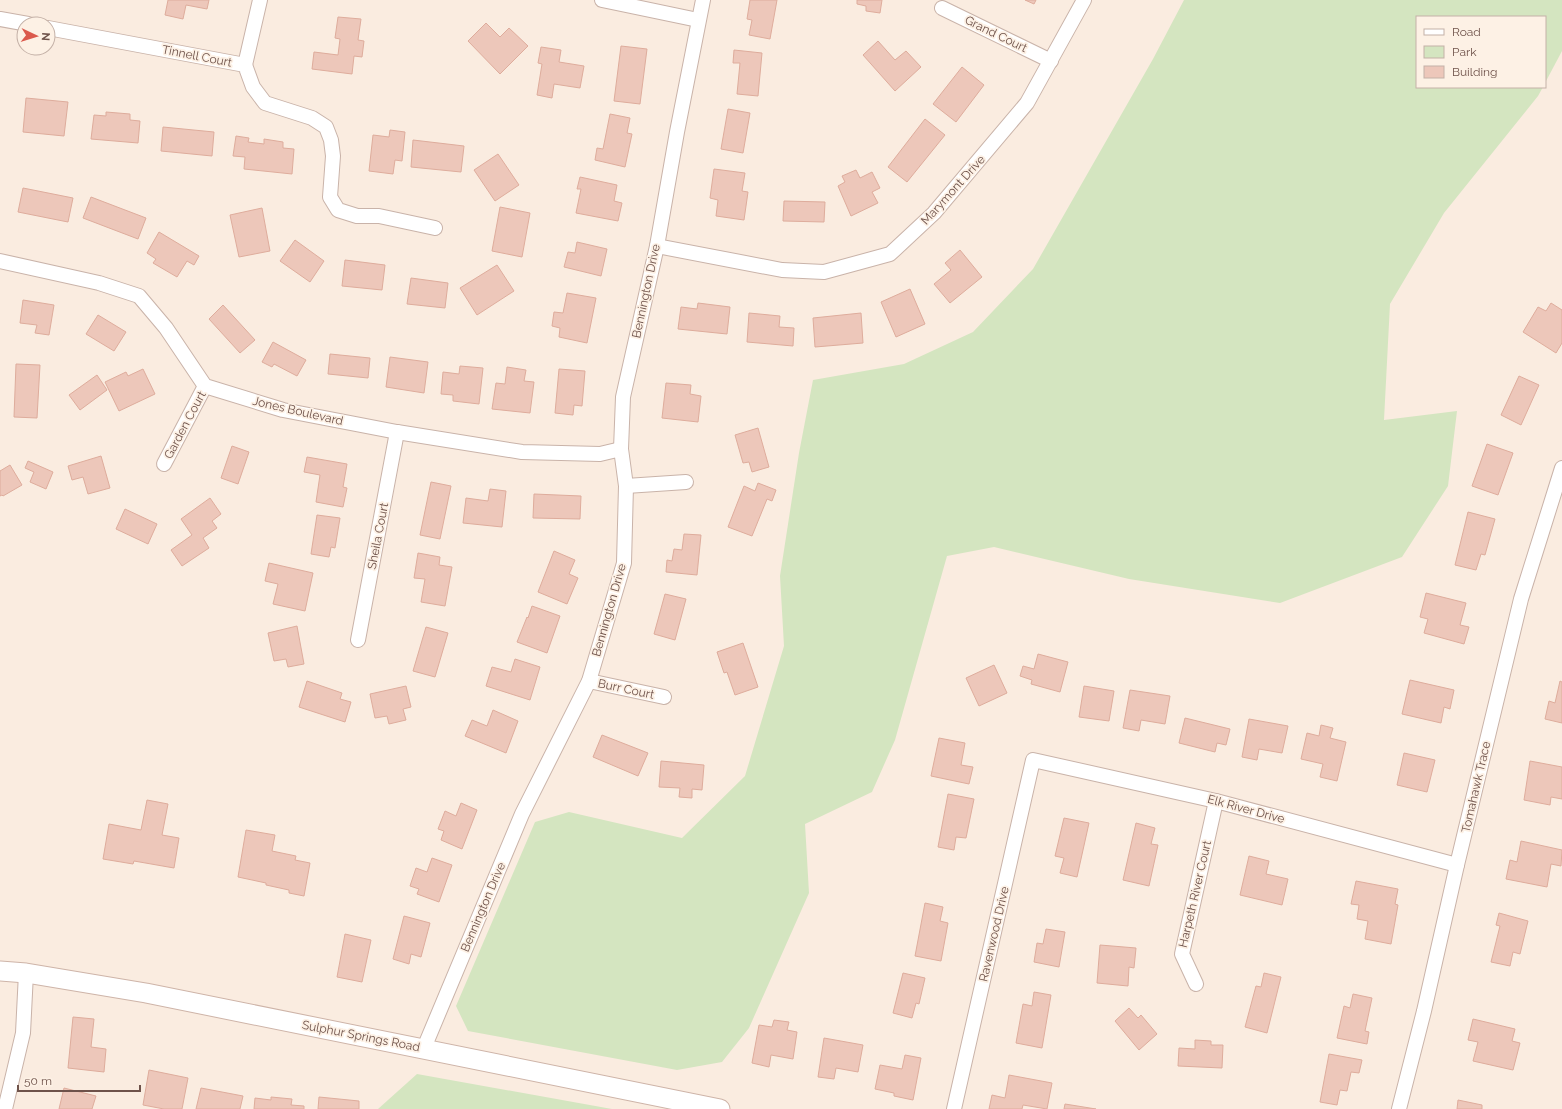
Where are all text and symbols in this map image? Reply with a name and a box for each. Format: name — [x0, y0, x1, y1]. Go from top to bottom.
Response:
street label: Grand Court — [963, 13, 1029, 55]
north arrow — [16, 16, 56, 56]
legend — [1416, 16, 1546, 88]
text: Road — [1452, 25, 1481, 39]
text: N — [39, 32, 52, 41]
street label: Tinnell Court — [161, 42, 233, 70]
text: Park — [1452, 45, 1477, 59]
text: Building — [1452, 65, 1498, 79]
street label: Marymont Drive — [918, 152, 988, 228]
street label: Bennington Drive — [629, 243, 663, 339]
street label: Garden Court — [161, 389, 209, 461]
street label: Jones Boulevard — [251, 394, 345, 428]
street label: Sheila Court — [365, 502, 391, 570]
street label: Bennington Drive — [589, 562, 629, 658]
street label: Burr Court — [597, 676, 655, 702]
street label: Tomahawk Trace — [1459, 740, 1493, 834]
street label: Elk River Drive — [1206, 792, 1286, 826]
street label: Harpeth River Court — [1176, 839, 1214, 949]
street label: Bennington Drive — [458, 860, 508, 954]
street label: Ravenwood Drive — [976, 885, 1012, 983]
street label: Sulphur Springs Road — [301, 1018, 421, 1054]
scale bar — [18, 1067, 140, 1093]
text: 50 m — [24, 1074, 52, 1088]

